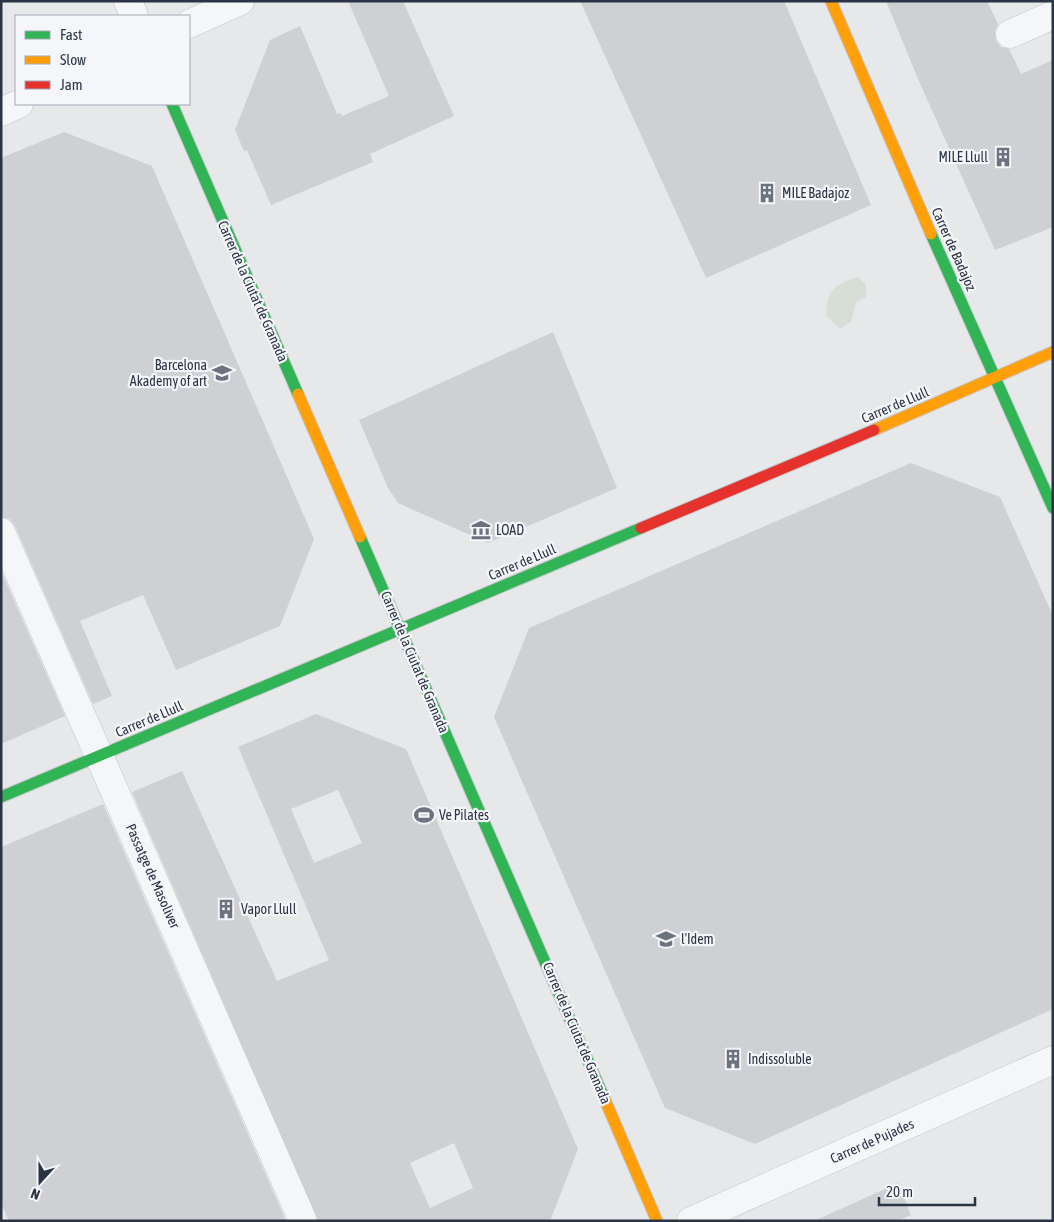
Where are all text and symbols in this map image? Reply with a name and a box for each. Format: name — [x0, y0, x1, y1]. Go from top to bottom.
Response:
legend — [15, 15, 190, 105]
text: Fast — [60, 26, 82, 43]
text: Slow — [60, 51, 86, 68]
text: Jam — [60, 76, 83, 93]
building icon: MILE Llull — [992, 146, 1014, 168]
place label: MILE Llull — [938, 149, 988, 165]
building icon: MILE Badajoz — [756, 182, 778, 204]
place label: MILE Badajoz — [782, 185, 849, 201]
street label: Carrer de Badajoz — [929, 205, 979, 293]
street label: Carrer de la Ciutat de Granada — [215, 218, 291, 364]
place label: Barcelona Akademy of art — [130, 357, 207, 389]
school or university icon: Barcelona Akademy of art — [211, 362, 233, 384]
street label: Carrer de Llull — [859, 384, 931, 426]
museum icon: LOAD — [470, 519, 492, 541]
place label: LOAD — [496, 522, 524, 538]
street label: Carrer de Llull — [486, 541, 558, 583]
street label: Carrer de la Ciutat de Granada — [378, 589, 452, 735]
street label: Carrer de Llull — [113, 698, 185, 740]
sports icon: Ve Pilates — [413, 804, 435, 826]
place label: Ve Pilates — [439, 807, 489, 823]
street label: Passatge de Masoliver — [123, 821, 184, 932]
building icon: Vapor Llull — [215, 898, 237, 920]
place label: Vapor Llull — [241, 901, 297, 917]
school or university icon: l'Idem — [655, 928, 677, 950]
place label: l'Idem — [681, 931, 714, 947]
street label: Carrer de la Ciutat de Granada — [540, 960, 614, 1106]
building icon: Indissoluble — [722, 1048, 744, 1070]
place label: Indissoluble — [748, 1051, 812, 1067]
street label: Carrer de Pujades — [828, 1115, 916, 1167]
north arrow — [15, 1157, 65, 1207]
scale bar — [879, 1174, 975, 1206]
text: 20 m — [886, 1183, 913, 1200]
text: N — [29, 1185, 42, 1203]

